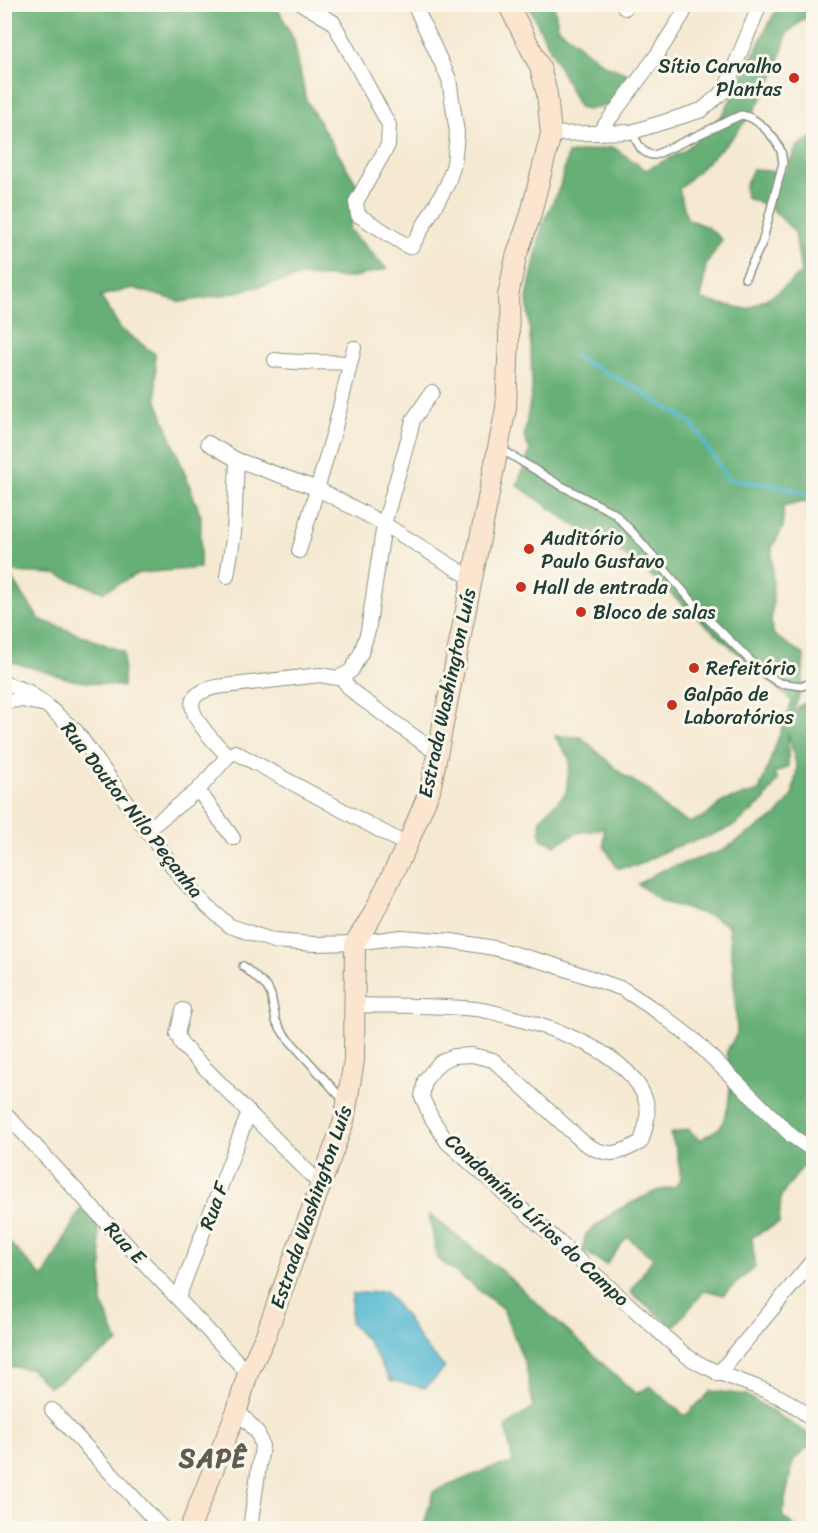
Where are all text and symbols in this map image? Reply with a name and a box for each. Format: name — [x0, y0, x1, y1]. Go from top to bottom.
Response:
place label: Sítio Carvalho Plantas — [658, 49, 783, 107]
marker: Sítio Carvalho Plantas — [787, 71, 801, 85]
place label: Auditório Paulo Gustavo — [540, 521, 664, 579]
marker: Auditório Paulo Gustavo — [522, 542, 536, 556]
place label: Hall de entrada — [533, 570, 669, 605]
marker: Hall de entrada — [514, 580, 528, 594]
street label: Estrada Washington Luís — [408, 584, 486, 801]
place label: Bloco de salas — [593, 595, 716, 630]
marker: Bloco de salas — [574, 605, 588, 619]
place label: Refeitório — [706, 651, 796, 686]
marker: Refeitório — [687, 661, 701, 675]
place label: Galpão de Laboratórios — [684, 677, 795, 735]
marker: Galpão de Laboratórios — [665, 698, 679, 712]
street label: Rua Doutor Nilo Peçanha — [51, 714, 213, 906]
street label: Estrada Washington Luís — [260, 1100, 363, 1314]
street label: Condomínio Lírios do Campo — [436, 1124, 638, 1316]
street label: Rua F — [189, 1175, 240, 1235]
street label: Rua E — [95, 1213, 156, 1274]
district label: SAPÊ — [178, 1435, 248, 1481]

